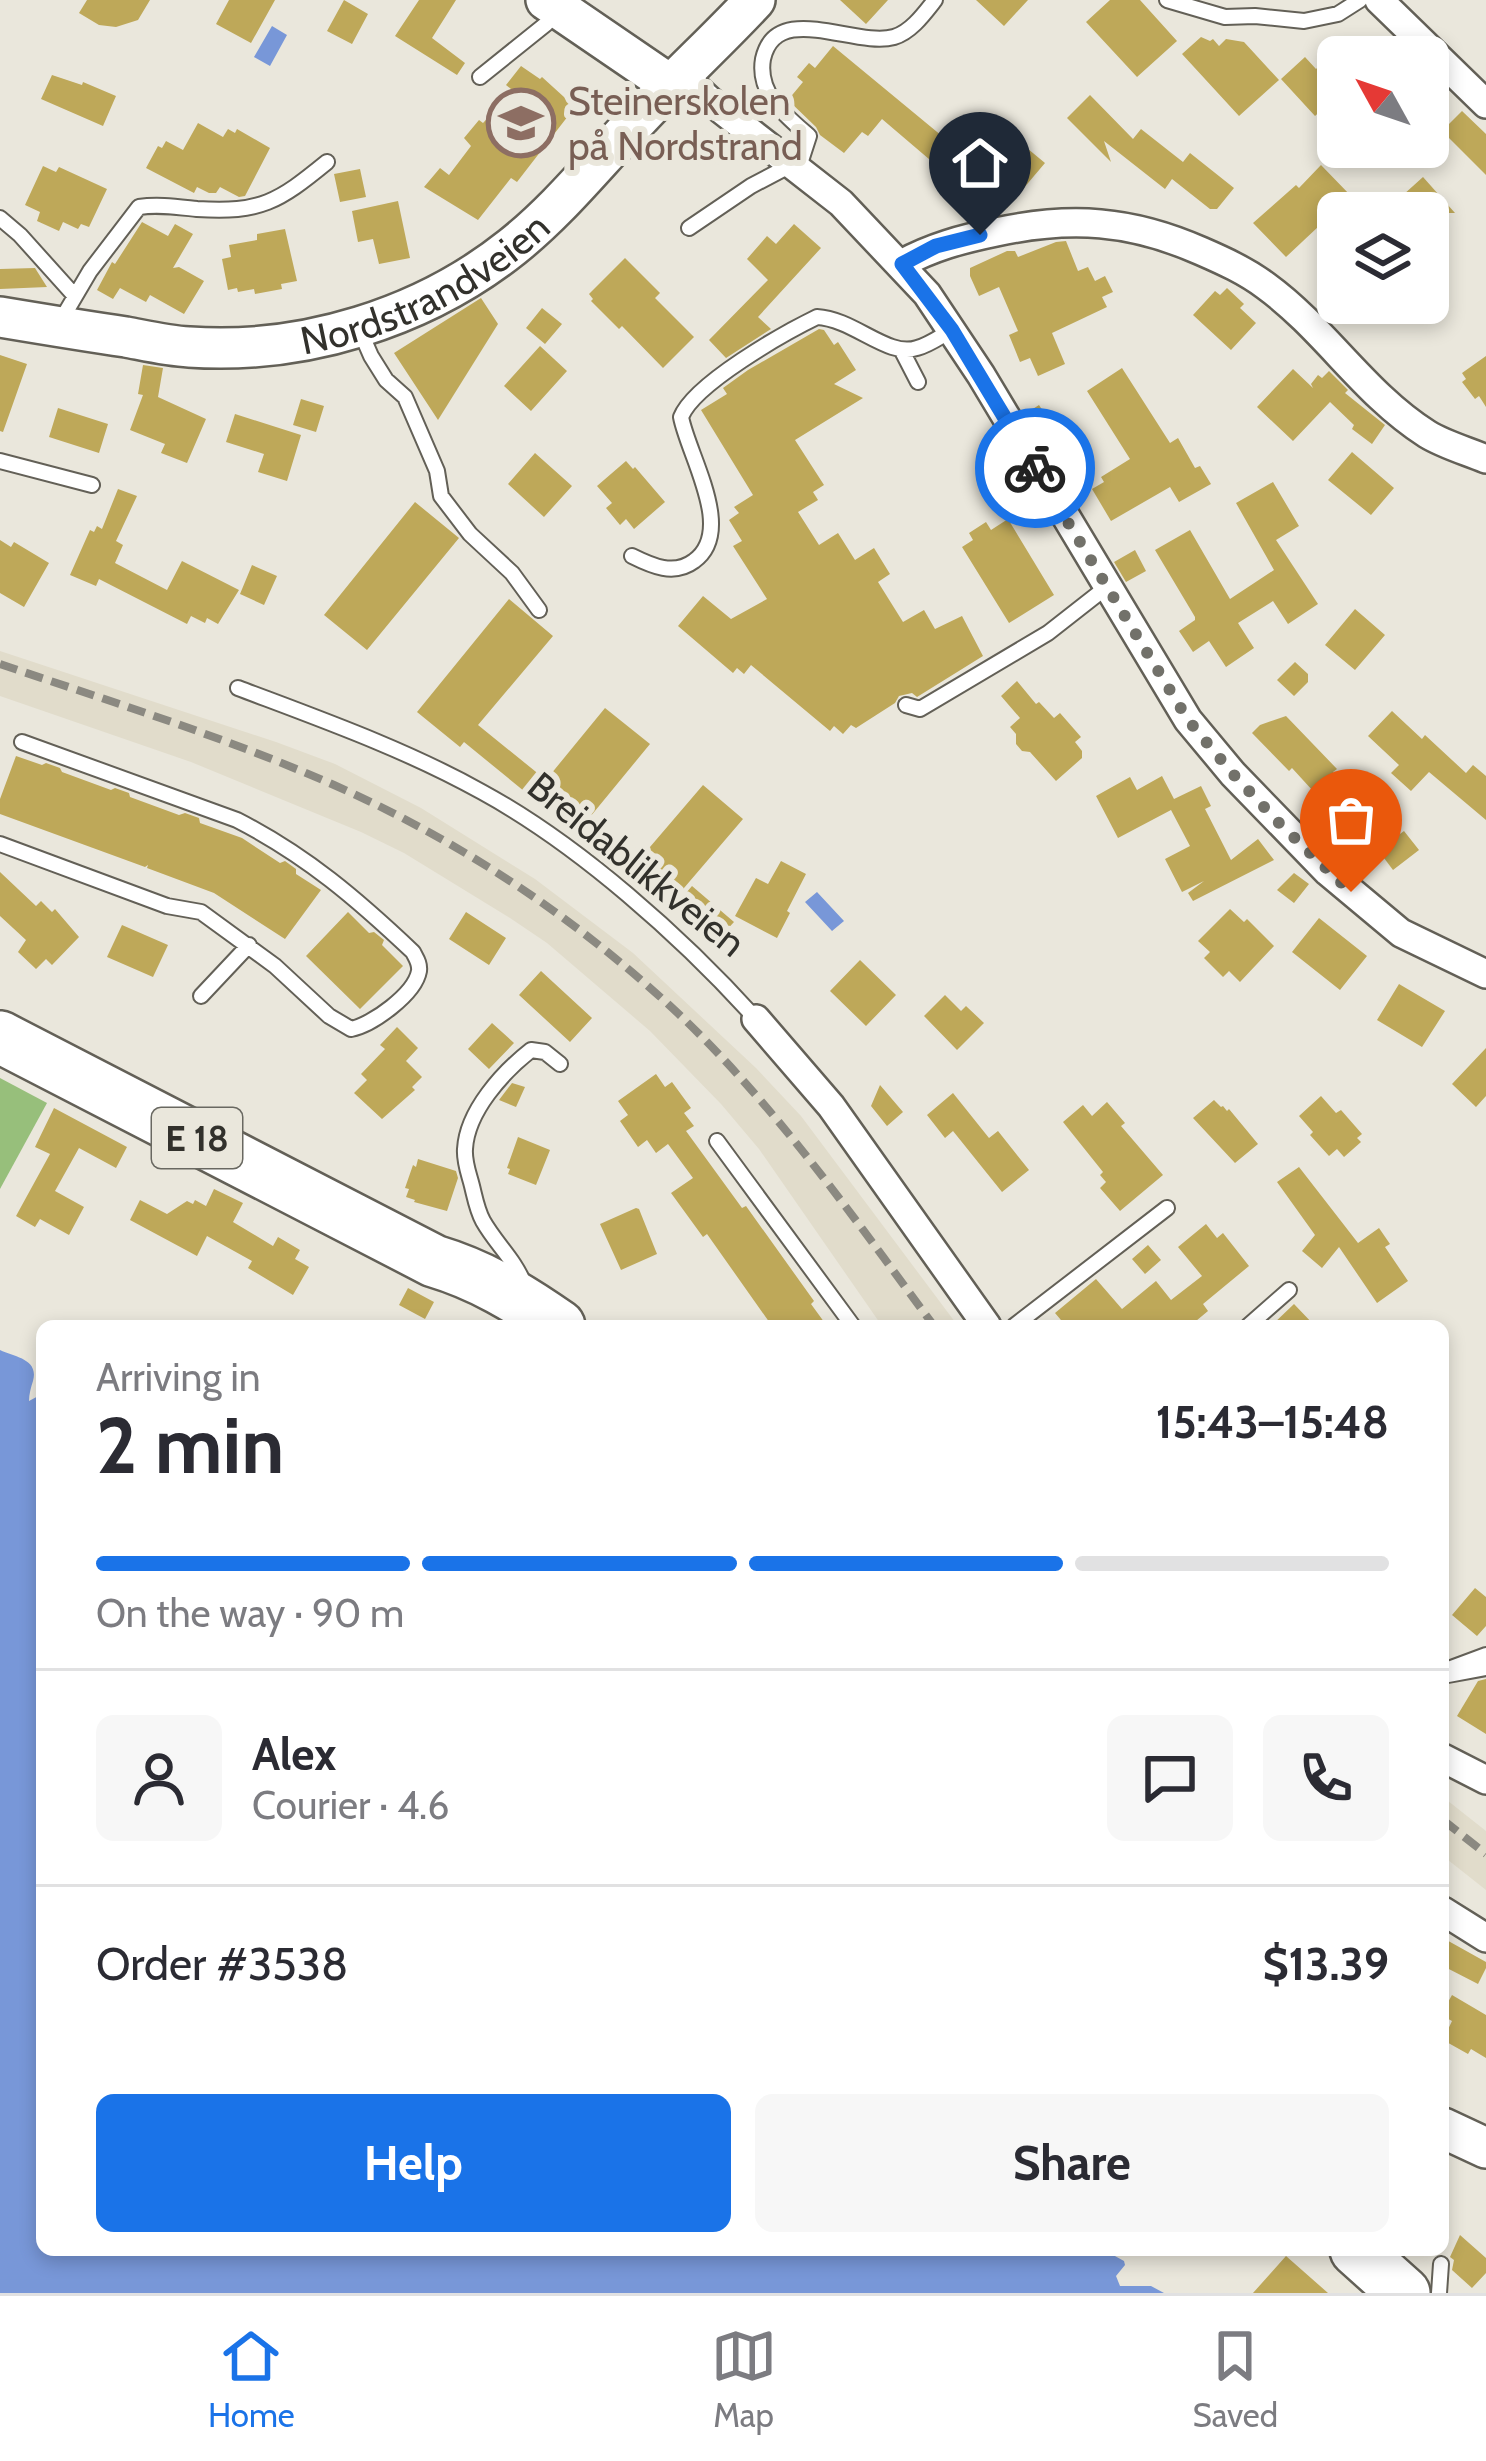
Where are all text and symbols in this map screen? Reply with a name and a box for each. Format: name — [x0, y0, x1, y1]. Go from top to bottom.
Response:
north arrow — [1317, 36, 1449, 168]
map controls — [1317, 36, 1449, 324]
place label: Steinerskolen på Nordstrand — [568, 77, 803, 170]
school or university icon: Steinerskolen på Nordstrand — [486, 88, 556, 158]
pin — [929, 112, 1031, 235]
icon: home — [947, 130, 1013, 196]
button: layers — [1317, 192, 1449, 324]
street label: Nordstrandveien — [296, 202, 559, 365]
courier — [975, 408, 1095, 528]
icon: bike — [1002, 435, 1068, 501]
street label: Breidablikkveien — [518, 762, 756, 966]
pin — [1300, 769, 1402, 892]
icon: bag — [1318, 787, 1384, 853]
road number: E 18 — [152, 1108, 242, 1168]
text: Arriving in — [96, 1353, 260, 1401]
text: 15:43–15:48 — [1156, 1395, 1389, 1449]
text: 2 min — [96, 1398, 284, 1493]
text: On the way · 90 m — [96, 1589, 404, 1637]
button: person — [96, 1715, 222, 1841]
button: chat — [1107, 1715, 1233, 1841]
button: phone — [1263, 1715, 1389, 1841]
text: Alex — [252, 1727, 336, 1781]
text: Courier · 4.6 — [252, 1781, 449, 1829]
text: Order #3538 — [96, 1937, 348, 1991]
text: $13.39 — [1263, 1937, 1389, 1991]
button: Help — [96, 2094, 731, 2232]
button: Share — [755, 2094, 1389, 2232]
tab: Home — [208, 2323, 295, 2435]
tab: Map — [711, 2323, 777, 2435]
tab: Saved — [1192, 2323, 1278, 2435]

